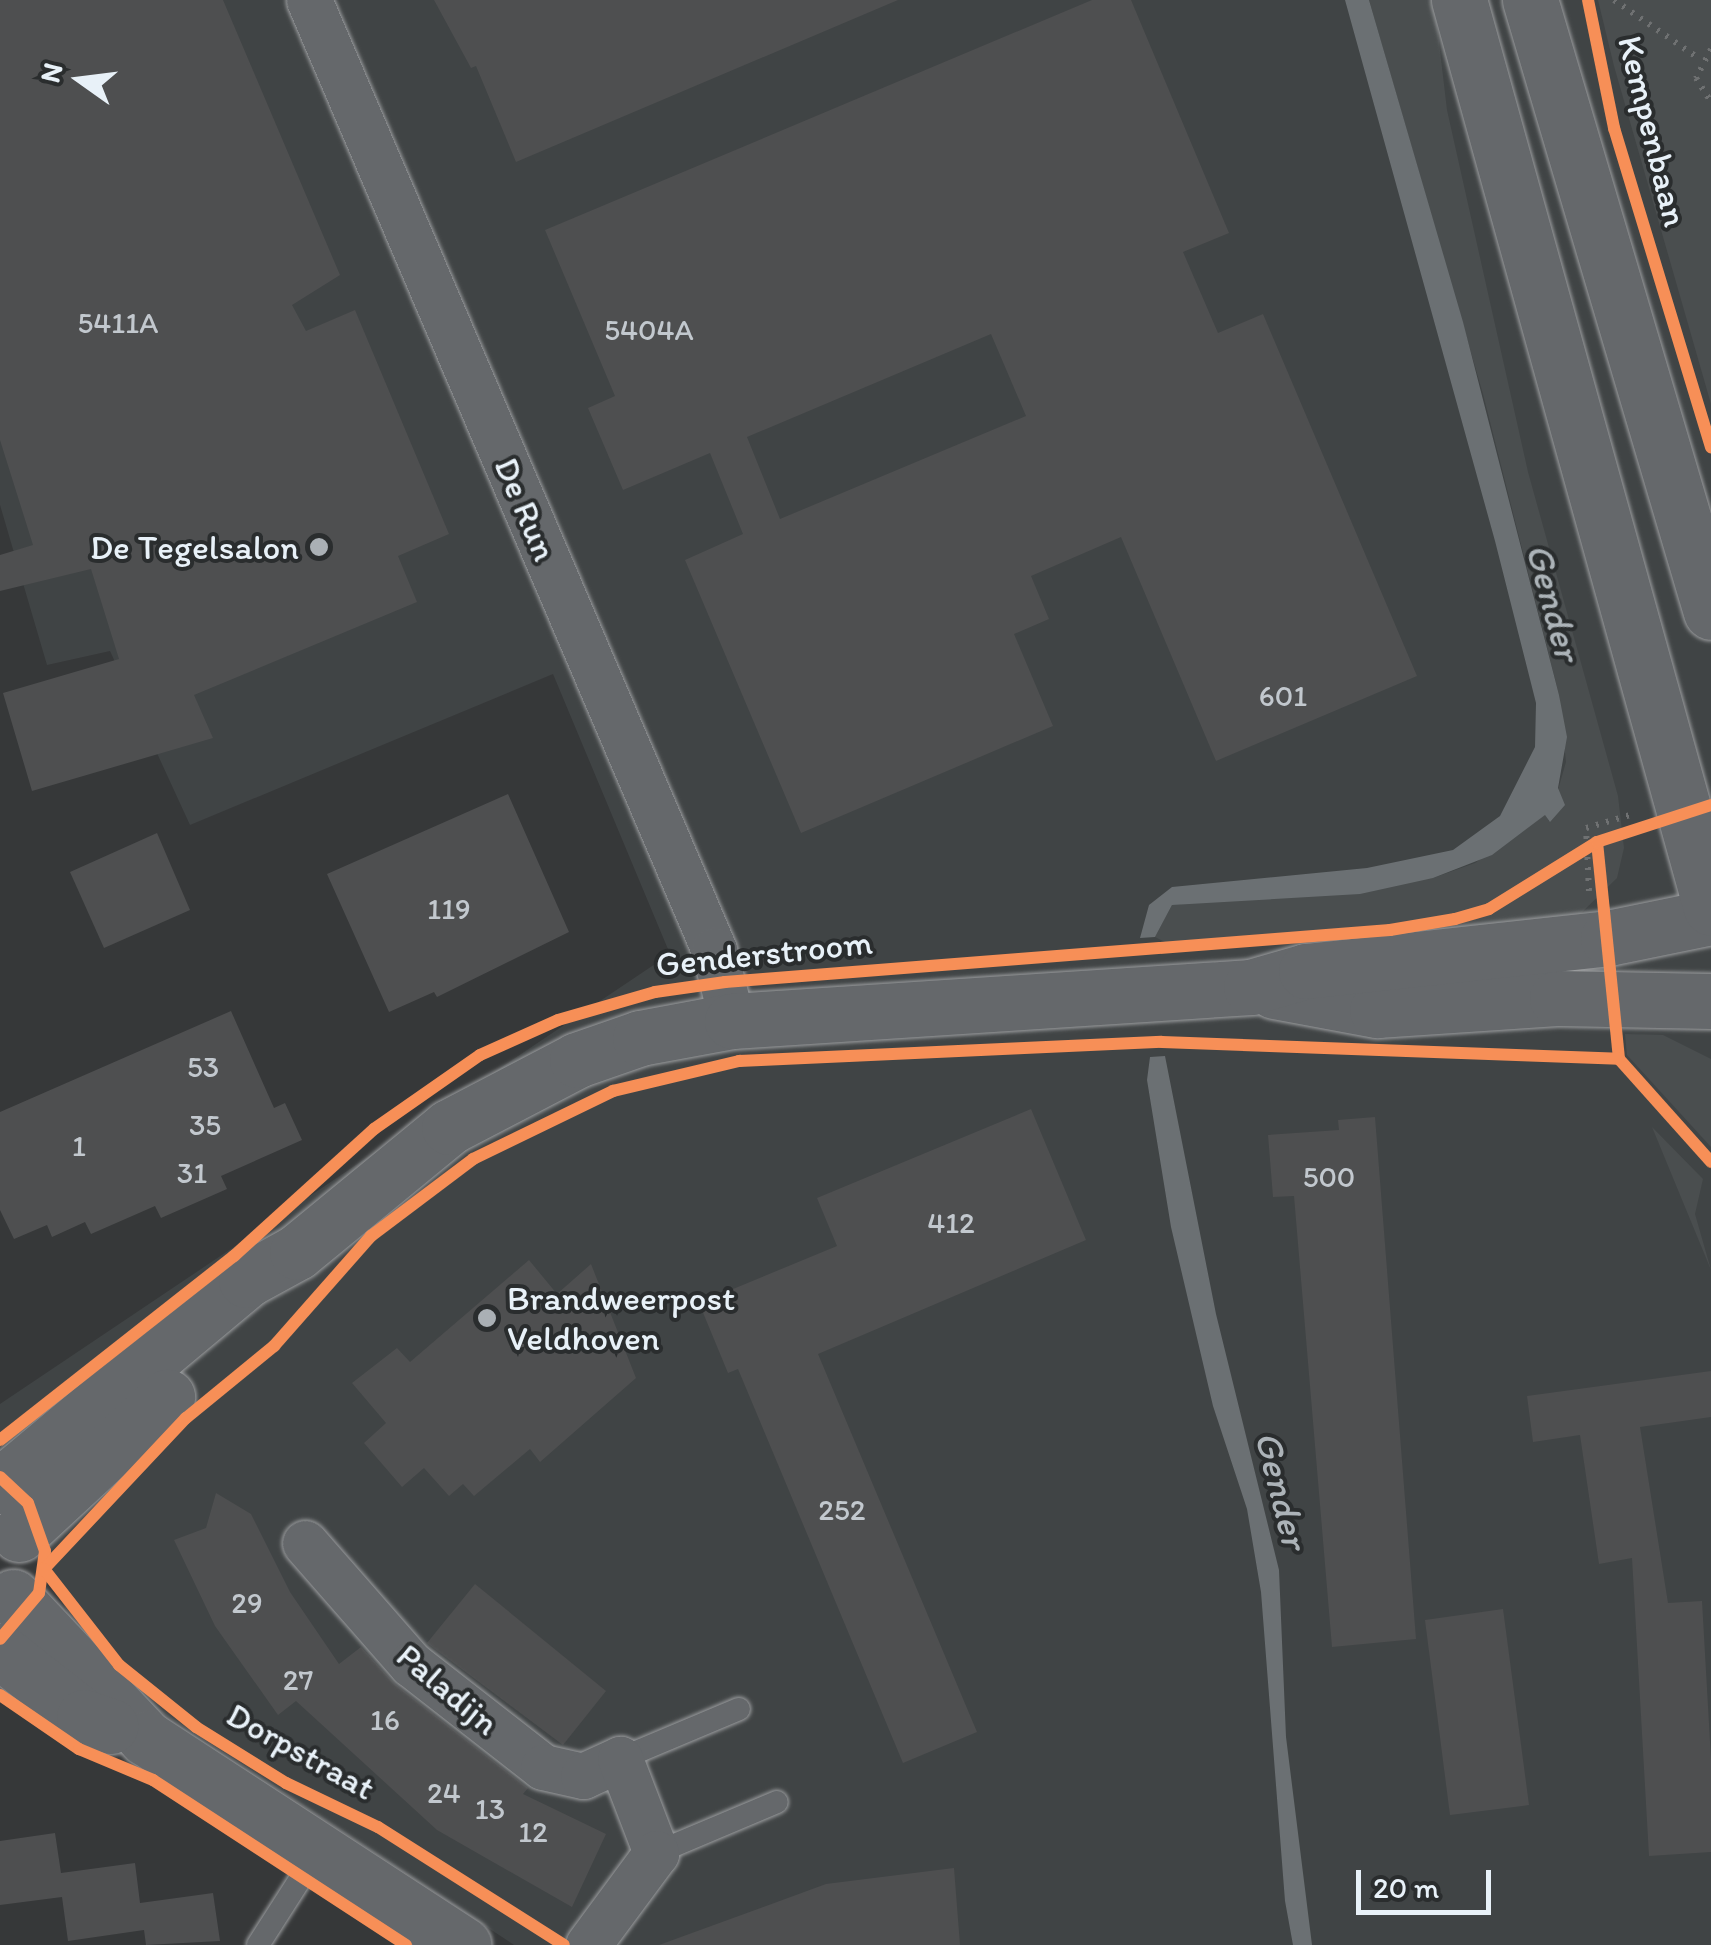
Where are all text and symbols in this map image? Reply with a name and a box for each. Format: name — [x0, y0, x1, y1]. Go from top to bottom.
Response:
north arrow — [30, 30, 130, 130]
street label: Kempenbaan — [1609, 31, 1697, 231]
text: N — [32, 59, 70, 86]
house number: 5411A — [78, 305, 158, 341]
house number: 5404A — [604, 312, 694, 348]
street label: De Run — [486, 451, 566, 567]
place label: De Tegelsalon — [94, 526, 299, 568]
marker: De Tegelsalon — [308, 536, 330, 558]
water label: Gender — [1516, 538, 1590, 666]
house number: 601 — [1259, 678, 1307, 714]
house number: 119 — [427, 891, 471, 927]
street label: Genderstroom — [654, 921, 874, 985]
house number: 53 — [187, 1049, 219, 1085]
house number: 35 — [189, 1107, 221, 1143]
house number: 1 — [72, 1128, 86, 1164]
house number: 31 — [177, 1155, 207, 1191]
house number: 500 — [1303, 1159, 1355, 1195]
house number: 412 — [927, 1205, 975, 1241]
place label: Brandweerpost Veldhoven — [507, 1277, 735, 1359]
marker: Brandweerpost Veldhoven — [476, 1307, 498, 1329]
water label: Gender — [1244, 1427, 1318, 1553]
house number: 252 — [818, 1492, 866, 1528]
house number: 29 — [231, 1585, 263, 1621]
street label: Paladijn — [388, 1634, 508, 1744]
house number: 27 — [283, 1662, 313, 1698]
street label: Dorpstraat — [220, 1693, 382, 1809]
house number: 16 — [370, 1702, 400, 1738]
house number: 24 — [427, 1775, 461, 1811]
house number: 13 — [475, 1791, 505, 1827]
house number: 12 — [518, 1814, 548, 1850]
scale bar — [1361, 1850, 1496, 1912]
text: 20 m — [1373, 1869, 1439, 1906]

